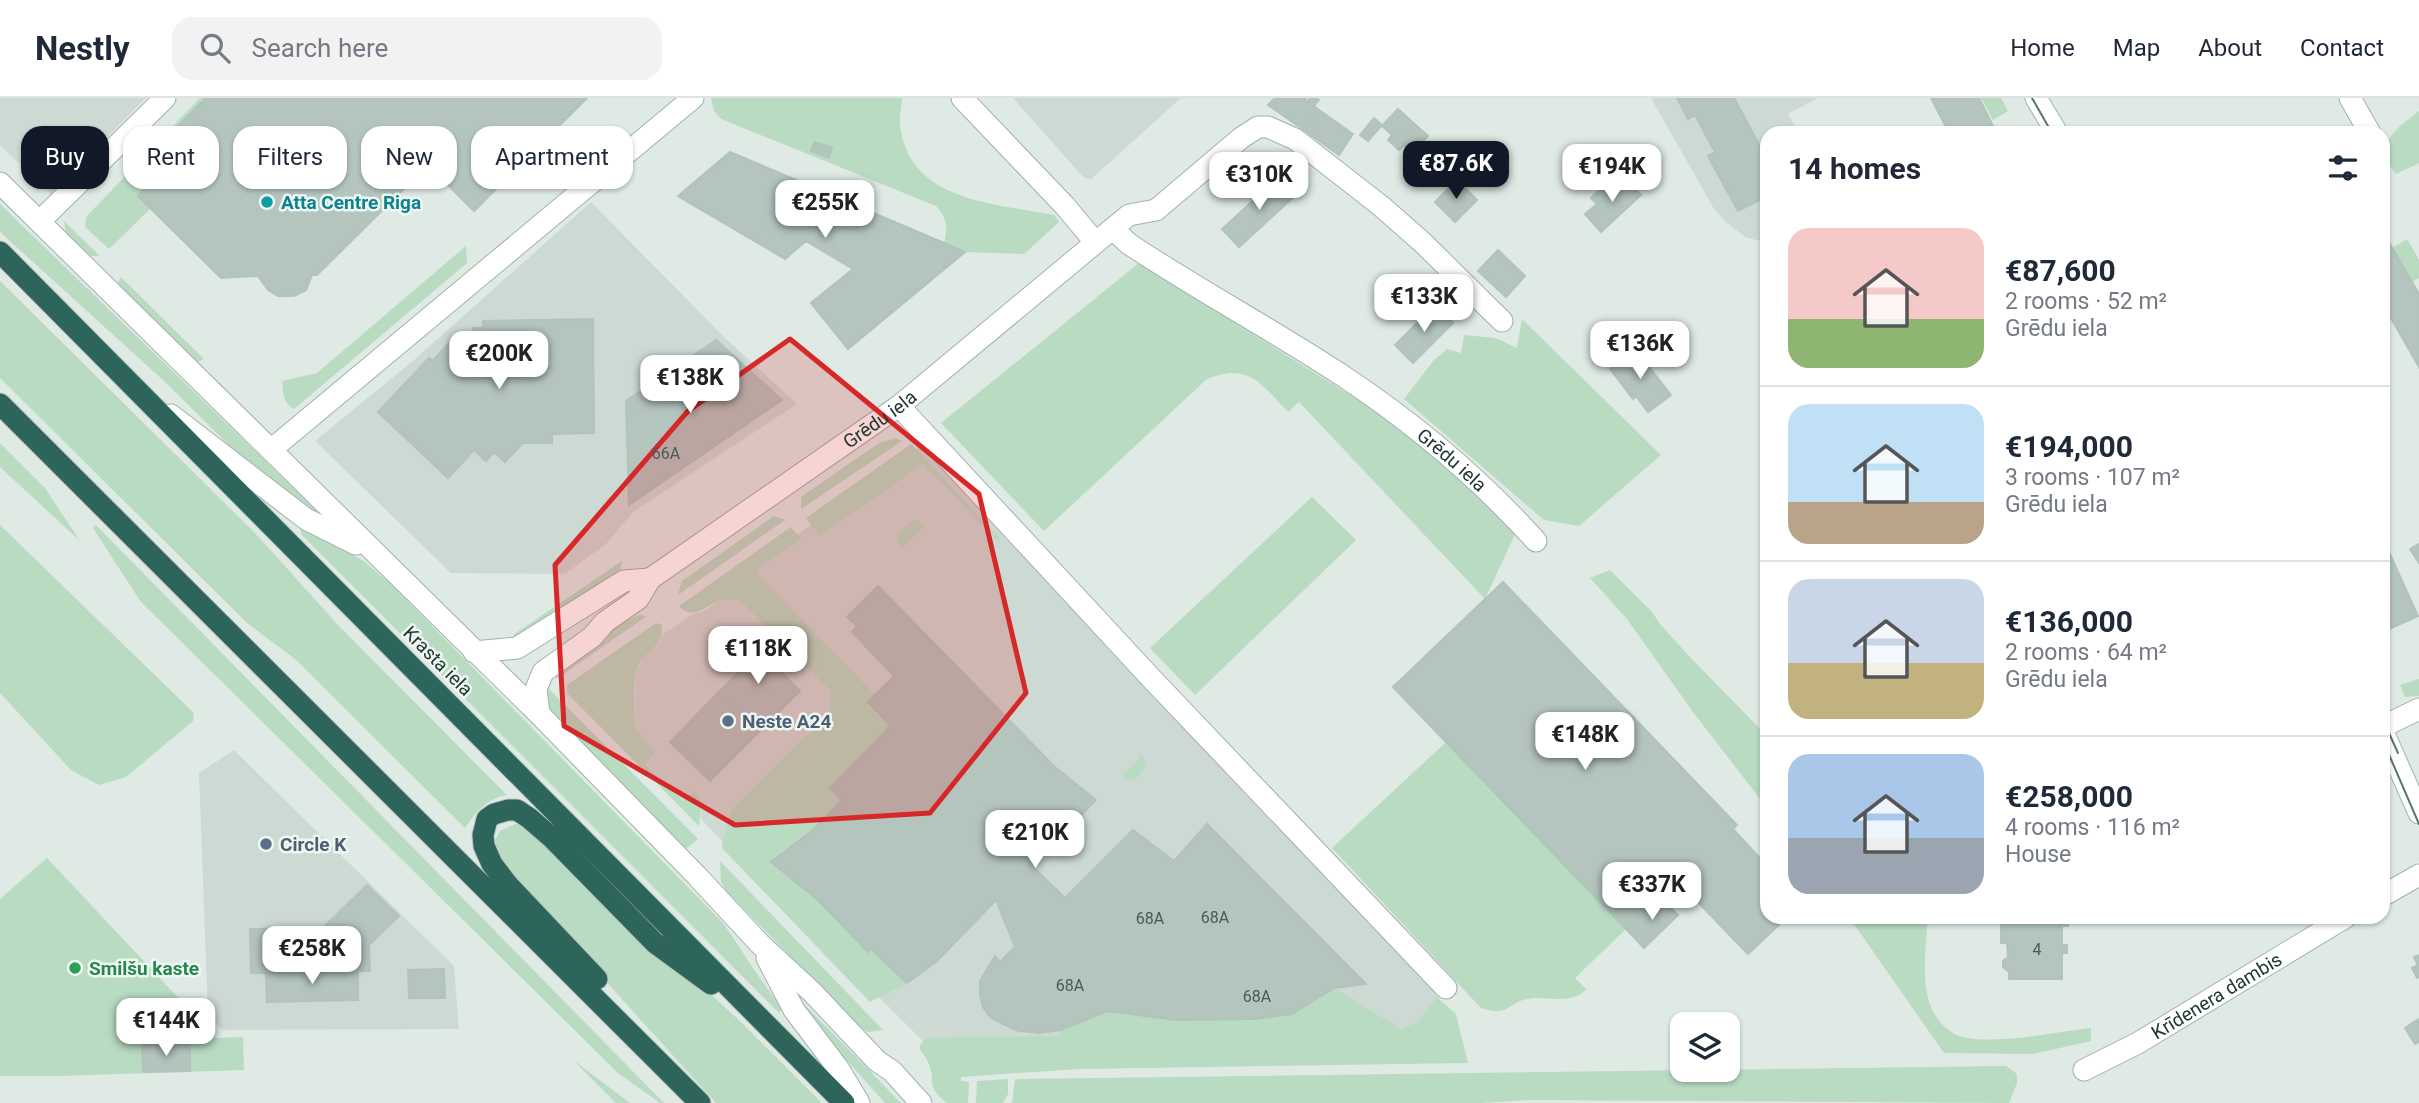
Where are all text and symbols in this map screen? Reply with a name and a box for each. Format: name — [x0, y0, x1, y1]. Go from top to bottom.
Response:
search box — [172, 17, 662, 80]
text: Nestly — [35, 29, 130, 68]
icon: search — [196, 29, 234, 67]
text: Search here — [252, 33, 388, 63]
text: Home — [2010, 34, 2075, 62]
text: Map — [2113, 34, 2160, 62]
text: About — [2198, 34, 2262, 62]
text: Contact — [2300, 34, 2384, 62]
chip: Buy — [21, 126, 109, 189]
chip: Rent — [123, 126, 219, 189]
chip: Filters — [233, 126, 347, 189]
chip: New — [361, 126, 457, 189]
chip: Apartment — [471, 126, 633, 189]
pin: €87.6K — [1399, 141, 1513, 201]
pin: €194K — [1563, 144, 1661, 204]
icon: filters — [2324, 149, 2362, 187]
text: €87.6K — [1419, 150, 1493, 177]
text: 14 homes — [1788, 151, 1921, 186]
pin: €310K — [1210, 152, 1308, 212]
text: €194K — [1578, 153, 1646, 180]
text: €310K — [1225, 161, 1293, 188]
pin: €255K — [776, 180, 874, 240]
text: €255K — [791, 189, 859, 216]
place label: Atta Centre Riga — [281, 191, 421, 214]
marker: Atta Centre Riga — [259, 194, 275, 210]
text: €87,600 — [2005, 253, 2116, 288]
icon: home — [1844, 256, 1928, 340]
pin: €133K — [1375, 274, 1473, 334]
text: €133K — [1390, 283, 1458, 310]
text: 2 rooms · 52 m² — [2005, 288, 2167, 315]
text: Grēdu iela — [2005, 315, 2108, 342]
pin: €136K — [1591, 322, 1689, 381]
text: €136K — [1606, 330, 1674, 357]
pin: €200K — [450, 331, 548, 391]
text: €200K — [465, 340, 533, 367]
pin: €138K — [641, 356, 739, 415]
text: €138K — [656, 364, 724, 391]
street label: Grēdu iela — [838, 385, 921, 453]
street label: Grēdu iela — [1413, 423, 1492, 496]
text: €194,000 — [2005, 429, 2133, 464]
icon: home — [1844, 432, 1928, 516]
house number: 66A — [652, 444, 681, 463]
text: 3 rooms · 107 m² — [2005, 464, 2180, 491]
text: Grēdu iela — [2005, 491, 2108, 518]
text: €136,000 — [2005, 604, 2133, 639]
icon: home — [1844, 607, 1928, 691]
street label: Krasta iela — [398, 621, 478, 701]
pin: €118K — [709, 626, 807, 686]
text: €118K — [724, 635, 792, 662]
text: 2 rooms · 64 m² — [2005, 639, 2167, 666]
text: Grēdu iela — [2005, 666, 2108, 693]
place label: Neste A24 — [742, 710, 832, 733]
pin: €148K — [1536, 712, 1634, 772]
marker: Neste A24 — [720, 713, 736, 729]
text: €148K — [1551, 721, 1619, 748]
text: €258,000 — [2005, 779, 2133, 814]
icon: home — [1844, 782, 1928, 866]
pin: €210K — [986, 810, 1084, 870]
text: 4 rooms · 116 m² — [2005, 814, 2180, 841]
text: €210K — [1001, 819, 1069, 846]
place label: Circle K — [280, 833, 347, 856]
marker: Circle K — [258, 836, 274, 852]
text: House — [2005, 841, 2071, 868]
pin: €337K — [1603, 862, 1701, 922]
text: €337K — [1618, 871, 1686, 898]
house number: 68A — [1201, 908, 1230, 927]
house number: 68A — [1136, 909, 1165, 928]
pin: €258K — [263, 926, 361, 986]
text: €258K — [278, 935, 346, 962]
house number: 4 — [2033, 940, 2042, 959]
street label: Krīdenera dambis — [2147, 947, 2286, 1044]
place label: Smilšu kaste — [89, 957, 199, 980]
marker: Smilšu kaste — [67, 960, 83, 976]
house number: 68A — [1056, 976, 1085, 995]
house number: 68A — [1243, 987, 1272, 1006]
pin: €144K — [117, 998, 215, 1058]
text: €144K — [132, 1007, 200, 1034]
map controls — [1670, 1012, 1740, 1082]
button: layers — [1670, 1012, 1740, 1082]

